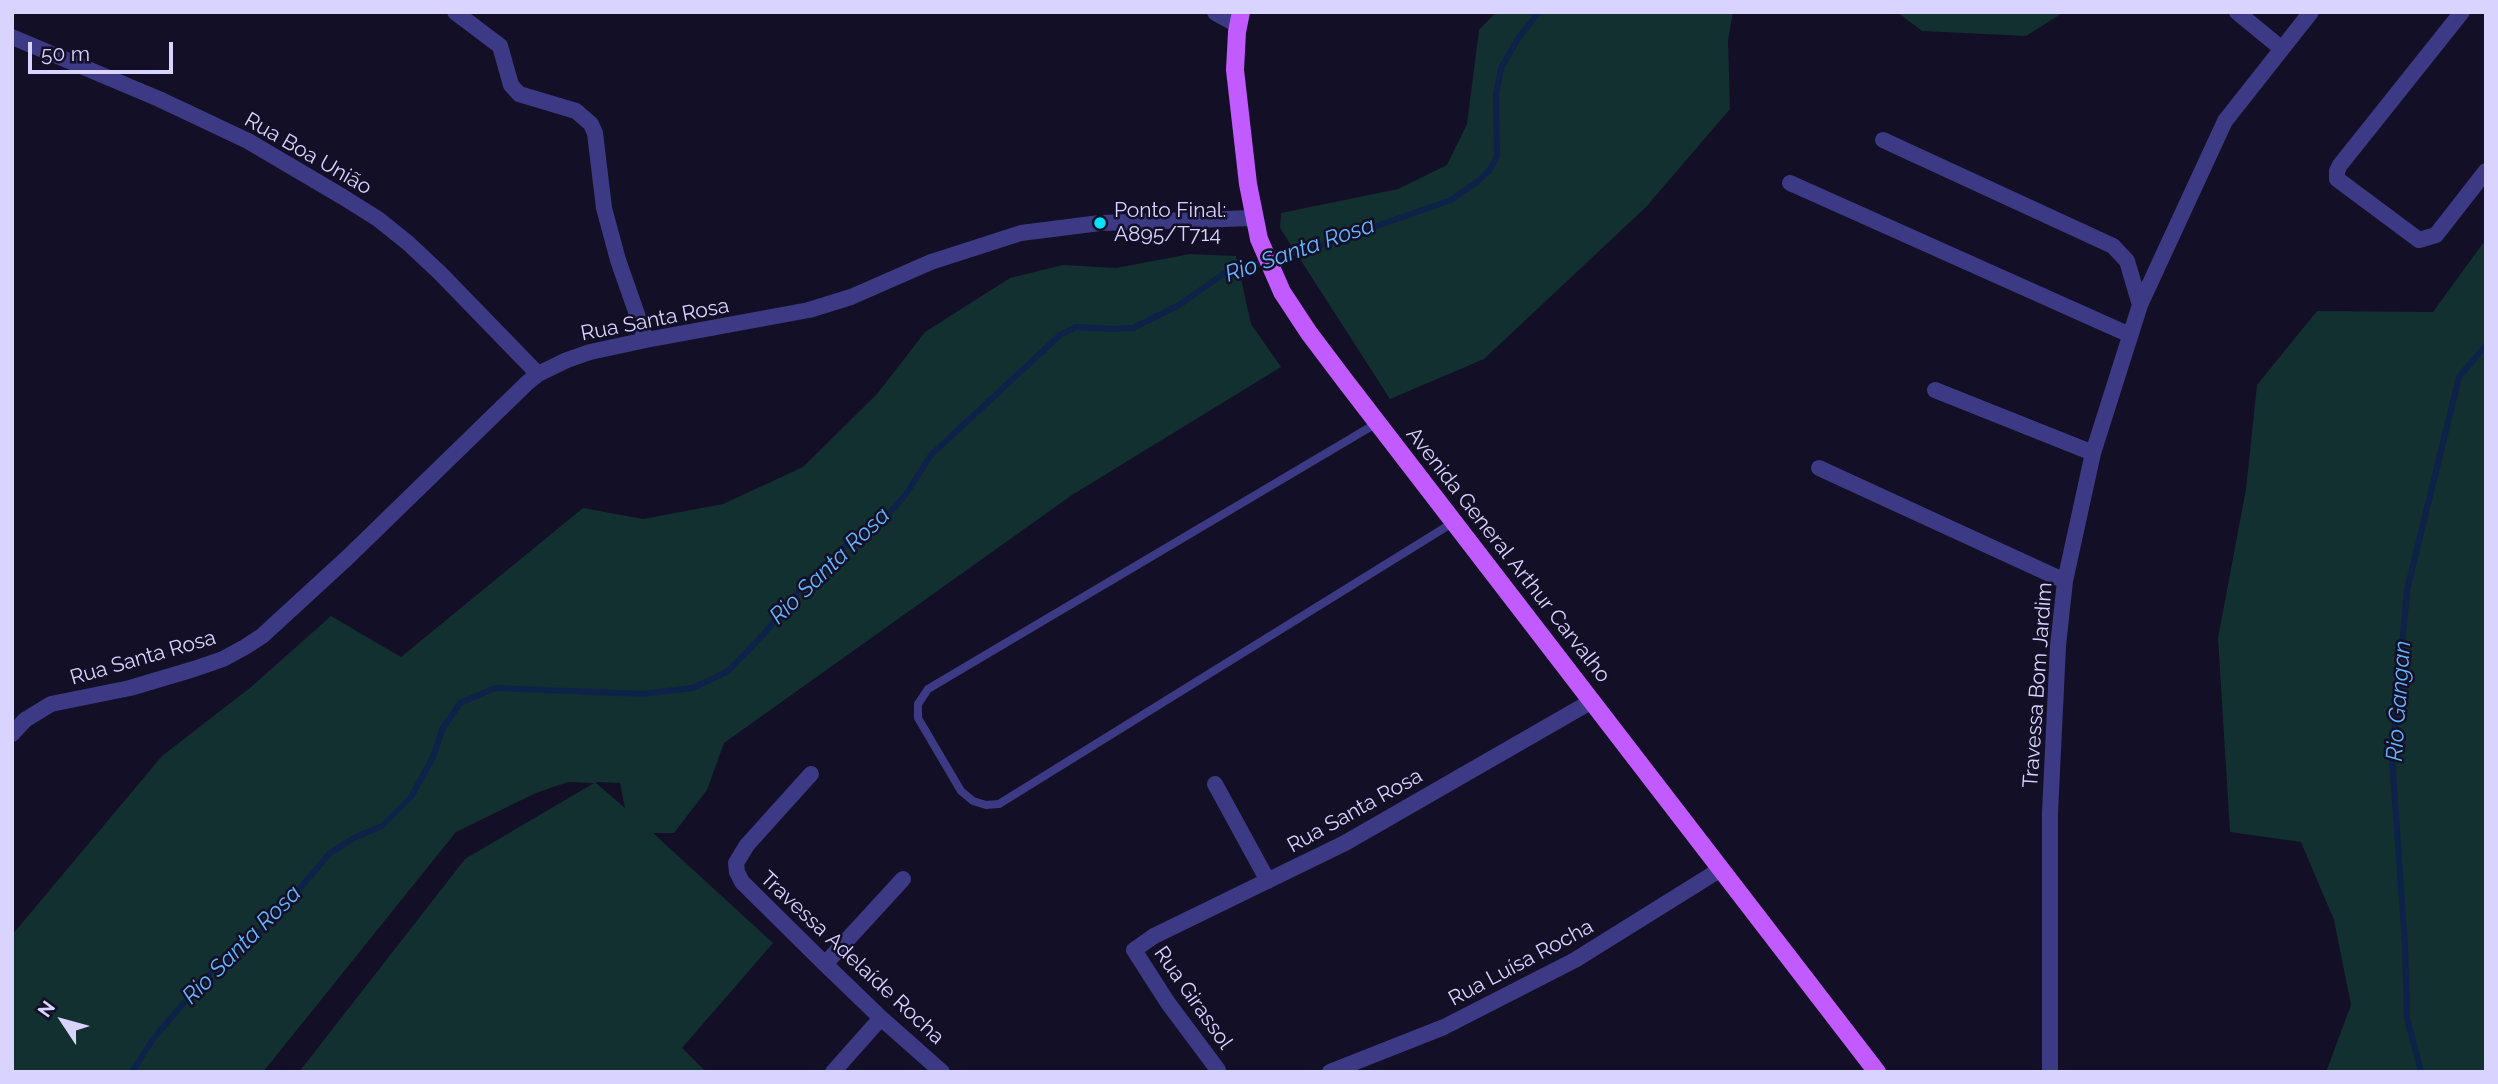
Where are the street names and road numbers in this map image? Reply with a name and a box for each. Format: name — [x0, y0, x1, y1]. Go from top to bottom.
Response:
street label: Rua Boa União — [240, 107, 376, 201]
street label: Rua Santa Rosa — [579, 293, 731, 347]
street label: Avenida General Arthur Carvalho — [1400, 422, 1616, 688]
street label: Travessa Bom Jardim — [2018, 581, 2058, 789]
street label: Rua Santa Rosa — [67, 625, 219, 691]
street label: Rua Santa Rosa — [1283, 764, 1427, 858]
street label: Travessa Adelaíde Rocha — [755, 866, 949, 1050]
street label: Rua Luísa Rocha — [1444, 914, 1598, 1012]
street label: Rua Girassol — [1148, 942, 1238, 1054]

